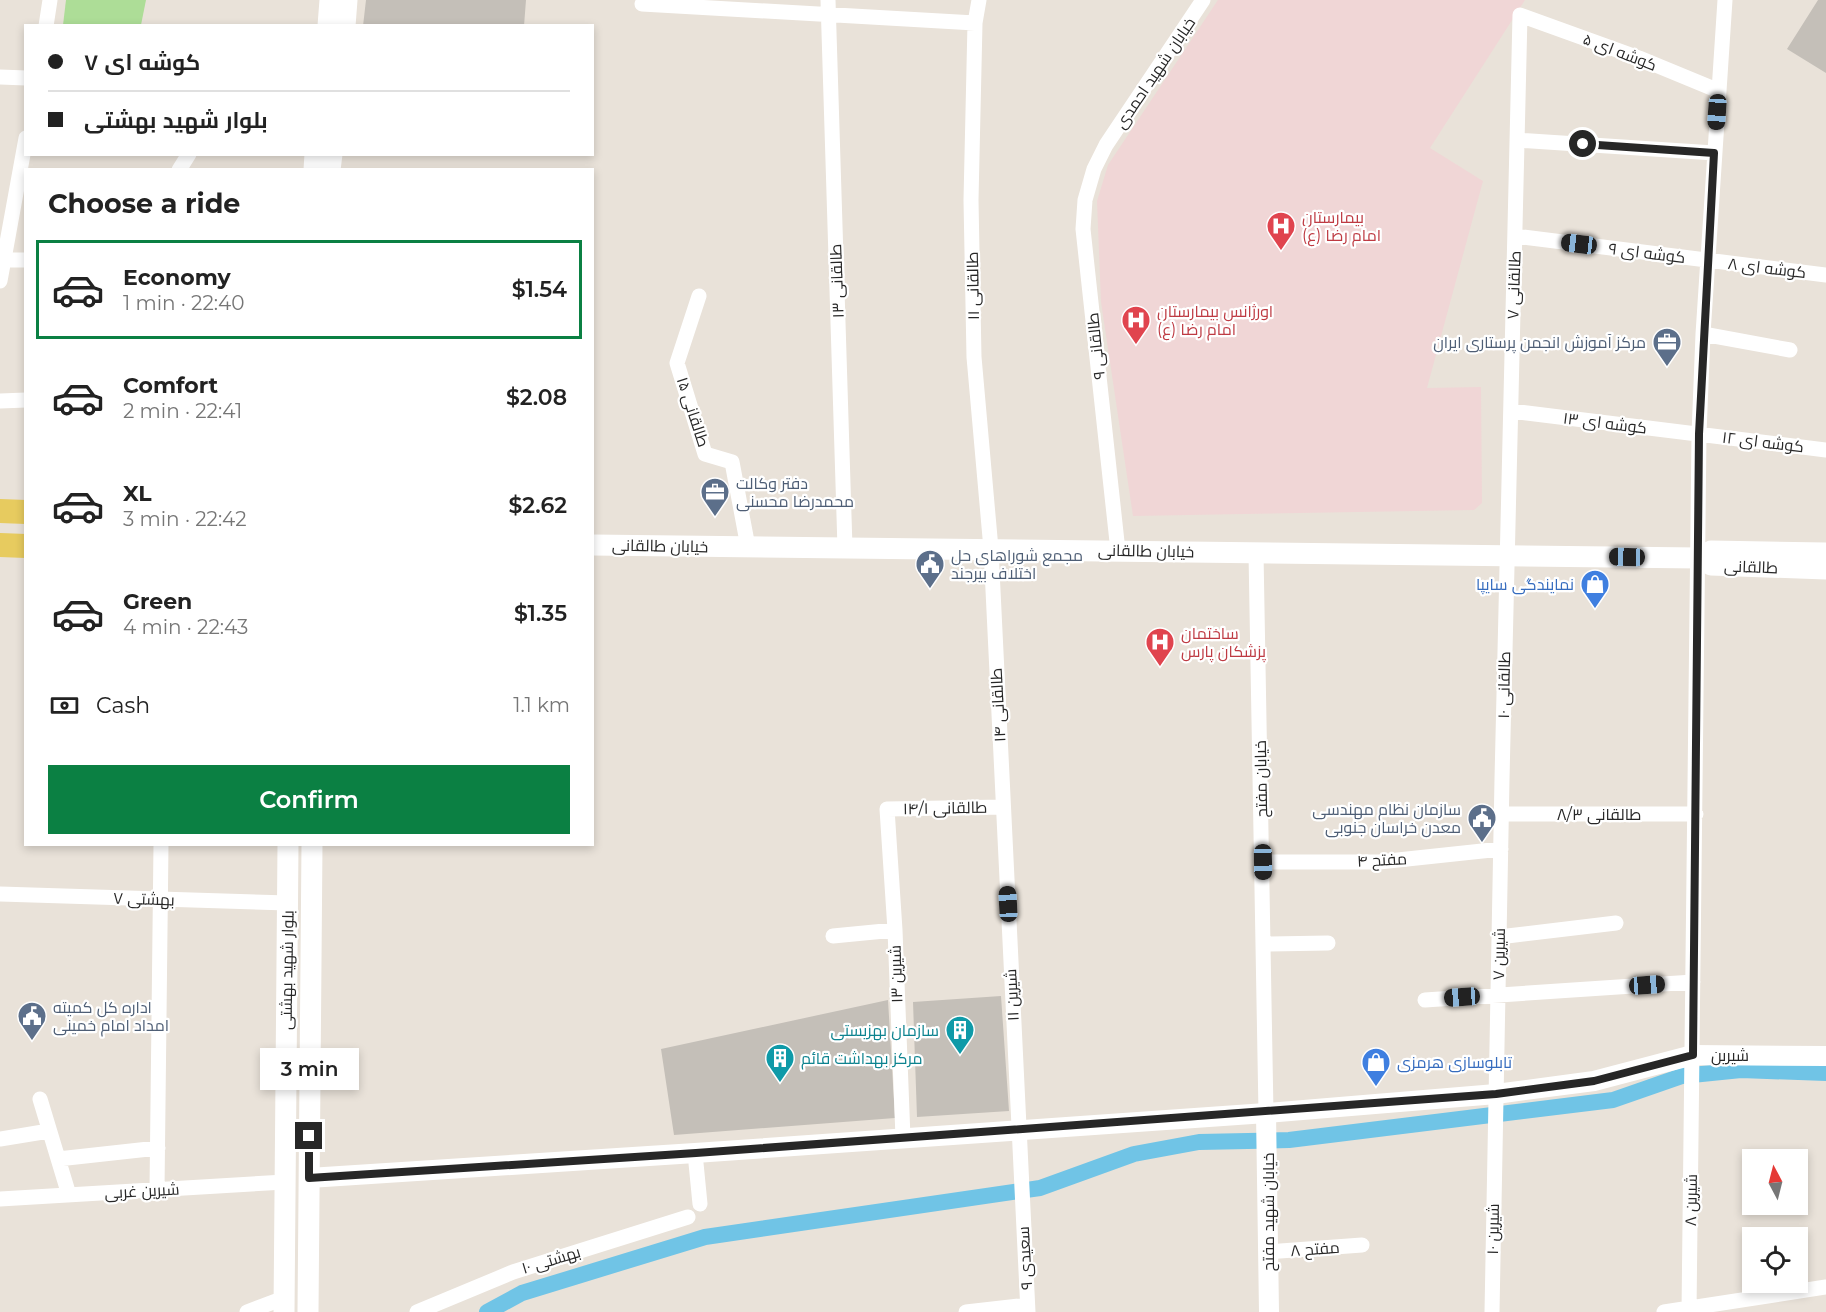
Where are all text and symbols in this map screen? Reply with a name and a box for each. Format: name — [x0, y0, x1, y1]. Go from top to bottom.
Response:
street label: خیابان شهید احمدی — [1111, 14, 1200, 133]
street label: کوشه ای ۵ — [1580, 29, 1660, 76]
text: کوشه ای ۷ — [84, 49, 200, 76]
car — [1707, 93, 1727, 131]
text: بلوار شهید بهشتی — [84, 107, 268, 134]
route start — [1569, 130, 1596, 157]
text: Choose a ride — [48, 187, 240, 220]
place label: بیمارستان امام رضا (ع) — [1302, 208, 1381, 247]
hospital icon: بیمارستان امام رضا (ع) — [1265, 210, 1297, 252]
car — [1560, 233, 1598, 255]
street label: کوشه ای ۹ — [1607, 239, 1686, 268]
street label: طالقانی ۱۳ — [826, 243, 849, 318]
street label: طالقانی ۷ — [1503, 250, 1526, 320]
street label: طالقانی ۱۱ — [963, 252, 984, 320]
street label: کوشه ای ۸ — [1727, 254, 1807, 283]
icon: car — [51, 263, 105, 317]
text: Economy — [123, 264, 231, 291]
text: $1.54 — [512, 276, 567, 303]
text: 1 min · 22:40 — [123, 291, 245, 315]
place label: اورژانس بیمارستان امام رضا (ع) — [1157, 302, 1273, 341]
hospital icon: اورژانس بیمارستان امام رضا (ع) — [1120, 304, 1152, 346]
street label: طالقانی ۹ — [1083, 312, 1110, 380]
office icon: مرکز آموزش انجمن پرستاری ایران — [1651, 326, 1683, 368]
place label: مرکز آموزش انجمن پرستاری ایران — [1433, 333, 1646, 354]
icon: car — [51, 371, 105, 425]
text: Comfort — [123, 372, 218, 399]
street label: طالقانی ۱۵ — [672, 375, 713, 450]
text: $2.08 — [506, 384, 567, 411]
text: 2 min · 22:41 — [123, 399, 242, 423]
street label: کوشه ای ۱۳ — [1562, 408, 1648, 439]
street label: کوشه ای ۱۲ — [1721, 428, 1805, 457]
place label: دفتر وکالت محمدرضا محسنی — [736, 474, 854, 512]
office icon: دفتر وکالت محمدرضا محسنی — [699, 476, 731, 518]
icon: car — [51, 479, 105, 533]
text: XL — [123, 480, 152, 507]
text: $2.62 — [508, 492, 567, 519]
text: 3 min · 22:42 — [123, 507, 247, 531]
street label: خیابان طالقانی — [612, 536, 708, 557]
street label: خیابان طالقانی — [1098, 541, 1194, 562]
place label: مجمع شوراهای حل اختلاف بیرجند — [951, 546, 1083, 583]
public building icon: مجمع شوراهای حل اختلاف بیرجند — [914, 548, 946, 590]
car — [1609, 548, 1645, 566]
street label: طالقانی — [1723, 557, 1779, 578]
shop icon: نمایندگی سایپا — [1579, 568, 1611, 610]
place label: نمایندگی سایپا — [1476, 575, 1574, 595]
icon: car — [51, 587, 105, 641]
text: Green — [123, 588, 192, 615]
text: $1.35 — [514, 600, 567, 627]
text: 4 min · 22:43 — [123, 615, 248, 639]
place label: ساختمان پزشکان پارس — [1181, 624, 1267, 663]
hospital icon: ساختمان پزشکان پارس — [1144, 626, 1176, 668]
street label: طالقانی ۱۰ — [1494, 651, 1515, 719]
street label: طالقانی ۱۴ — [987, 667, 1010, 743]
icon: cash — [48, 689, 81, 722]
text: Cash — [96, 692, 150, 719]
text: 1.1 km — [513, 693, 570, 717]
street label: خیابان مفتح — [1251, 740, 1273, 818]
button: Confirm — [48, 765, 570, 834]
street label: طالقانی ۱۴/۱ — [903, 798, 987, 819]
place label: سازمان نظام مهندسی معدن خراسان جنوبی — [1312, 800, 1461, 838]
public building icon: سازمان نظام مهندسی معدن خراسان جنوبی — [1466, 802, 1498, 844]
street label: طالقانی ۸/۳ — [1557, 805, 1641, 825]
car — [1254, 844, 1272, 880]
street label: مفتح ۴ — [1356, 849, 1408, 873]
car — [998, 886, 1018, 922]
street label: بهشتی ۷ — [113, 888, 175, 911]
street label: بلوار شهید بهشتی — [276, 910, 299, 1030]
street label: شیرین ۷ — [1489, 928, 1510, 980]
street label: شیرین ۱۳ — [885, 945, 908, 1003]
street label: شیرین ۱۱ — [1001, 968, 1024, 1022]
car — [1628, 975, 1666, 995]
car — [1443, 987, 1481, 1007]
place label: اداره کل کمیته امداد امام خمینی — [53, 998, 169, 1037]
public building icon: اداره کل کمیته امداد امام خمینی — [16, 1000, 48, 1042]
building icon: سازمان بهزیستی — [944, 1014, 976, 1056]
place label: سازمان بهزیستی — [830, 1021, 939, 1041]
building icon: مرکز بهداشت قائم — [764, 1042, 796, 1084]
shop icon: تابلوسازی هرمزی — [1360, 1046, 1392, 1088]
street label: شیرین — [1711, 1046, 1749, 1066]
callout: 3 min — [260, 1049, 358, 1091]
place label: مرکز بهداشت قائم — [801, 1049, 923, 1070]
place label: تابلوسازی هرمزی — [1397, 1053, 1513, 1073]
text: 3 min — [281, 1057, 338, 1081]
route end — [295, 1122, 322, 1149]
north arrow — [1742, 1149, 1808, 1215]
map controls — [1742, 1149, 1808, 1293]
street label: خیابان شهید مفتح — [1259, 1153, 1280, 1271]
street label: شیرین ۸ — [1681, 1174, 1702, 1226]
street label: شیرین غربی — [104, 1180, 180, 1203]
street label: شیرین ۱۰ — [1483, 1203, 1504, 1255]
street label: سعیدی ۹ — [1014, 1226, 1037, 1290]
button: locate — [1742, 1227, 1808, 1293]
street label: مفتح ۸ — [1290, 1238, 1340, 1262]
street label: بهشتی ۱۰ — [519, 1242, 583, 1279]

